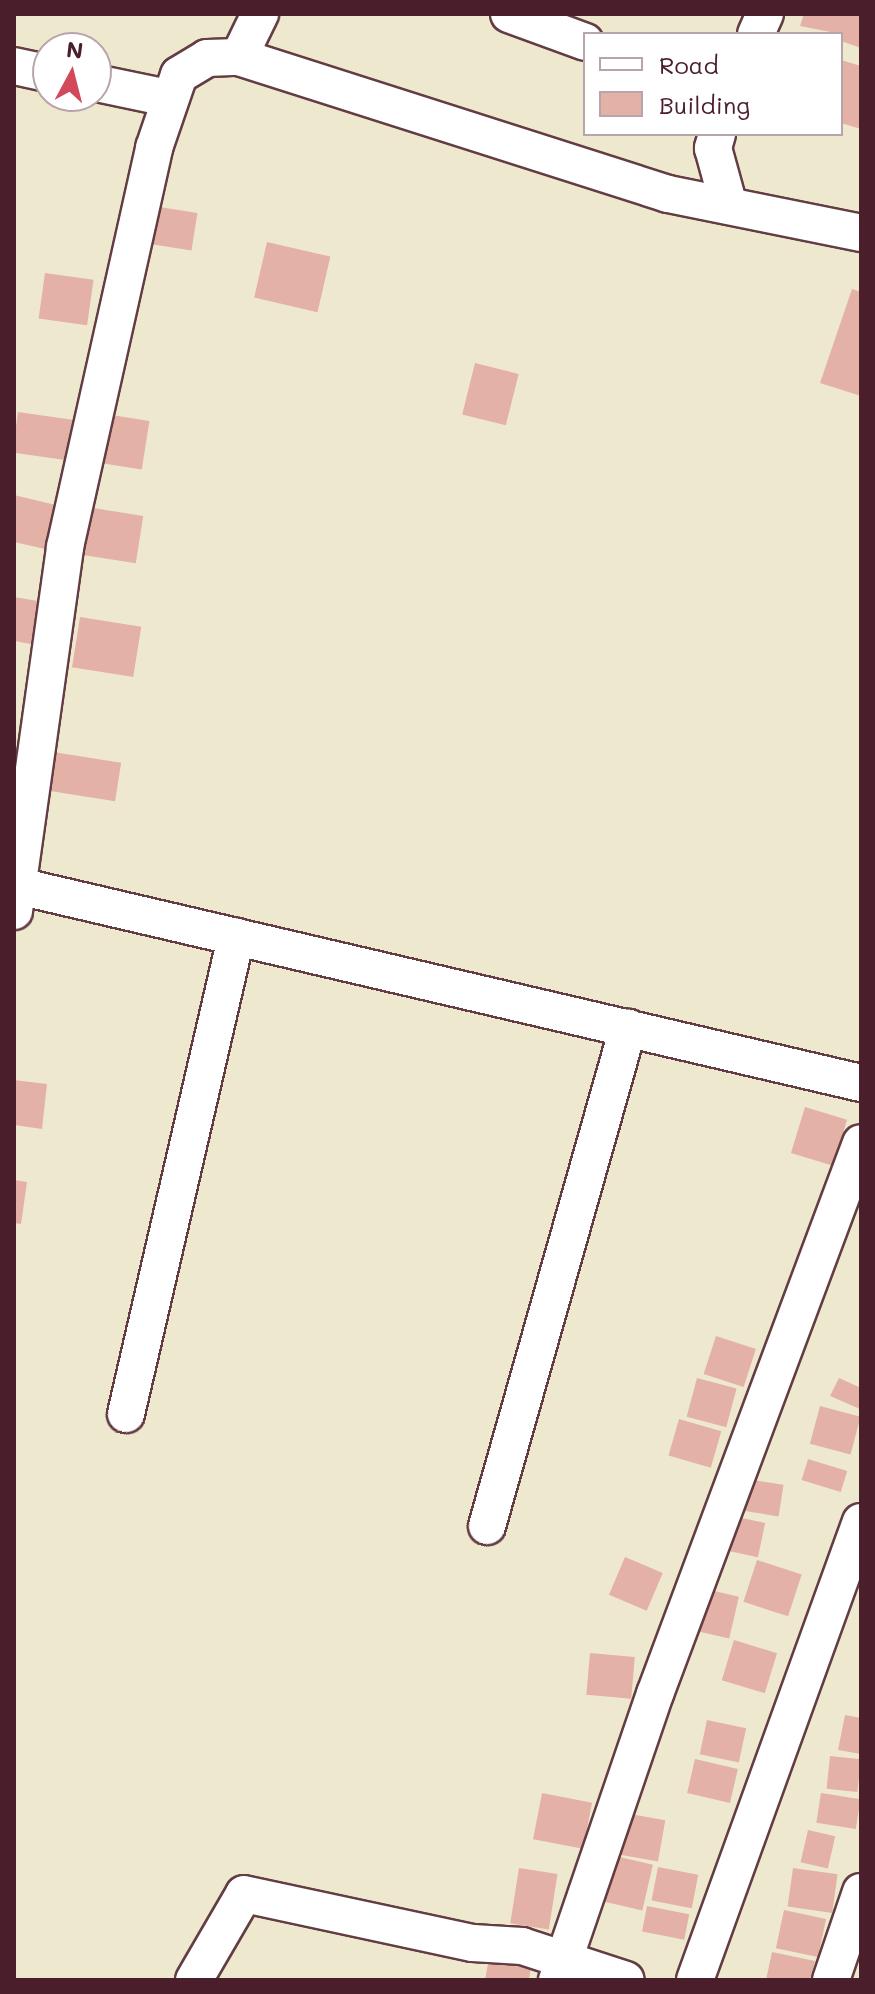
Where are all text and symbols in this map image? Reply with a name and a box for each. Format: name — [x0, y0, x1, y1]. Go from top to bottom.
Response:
north arrow — [32, 32, 112, 112]
legend — [583, 32, 843, 136]
text: N — [65, 34, 85, 65]
text: Road — [659, 49, 719, 80]
text: Building — [659, 89, 750, 120]

